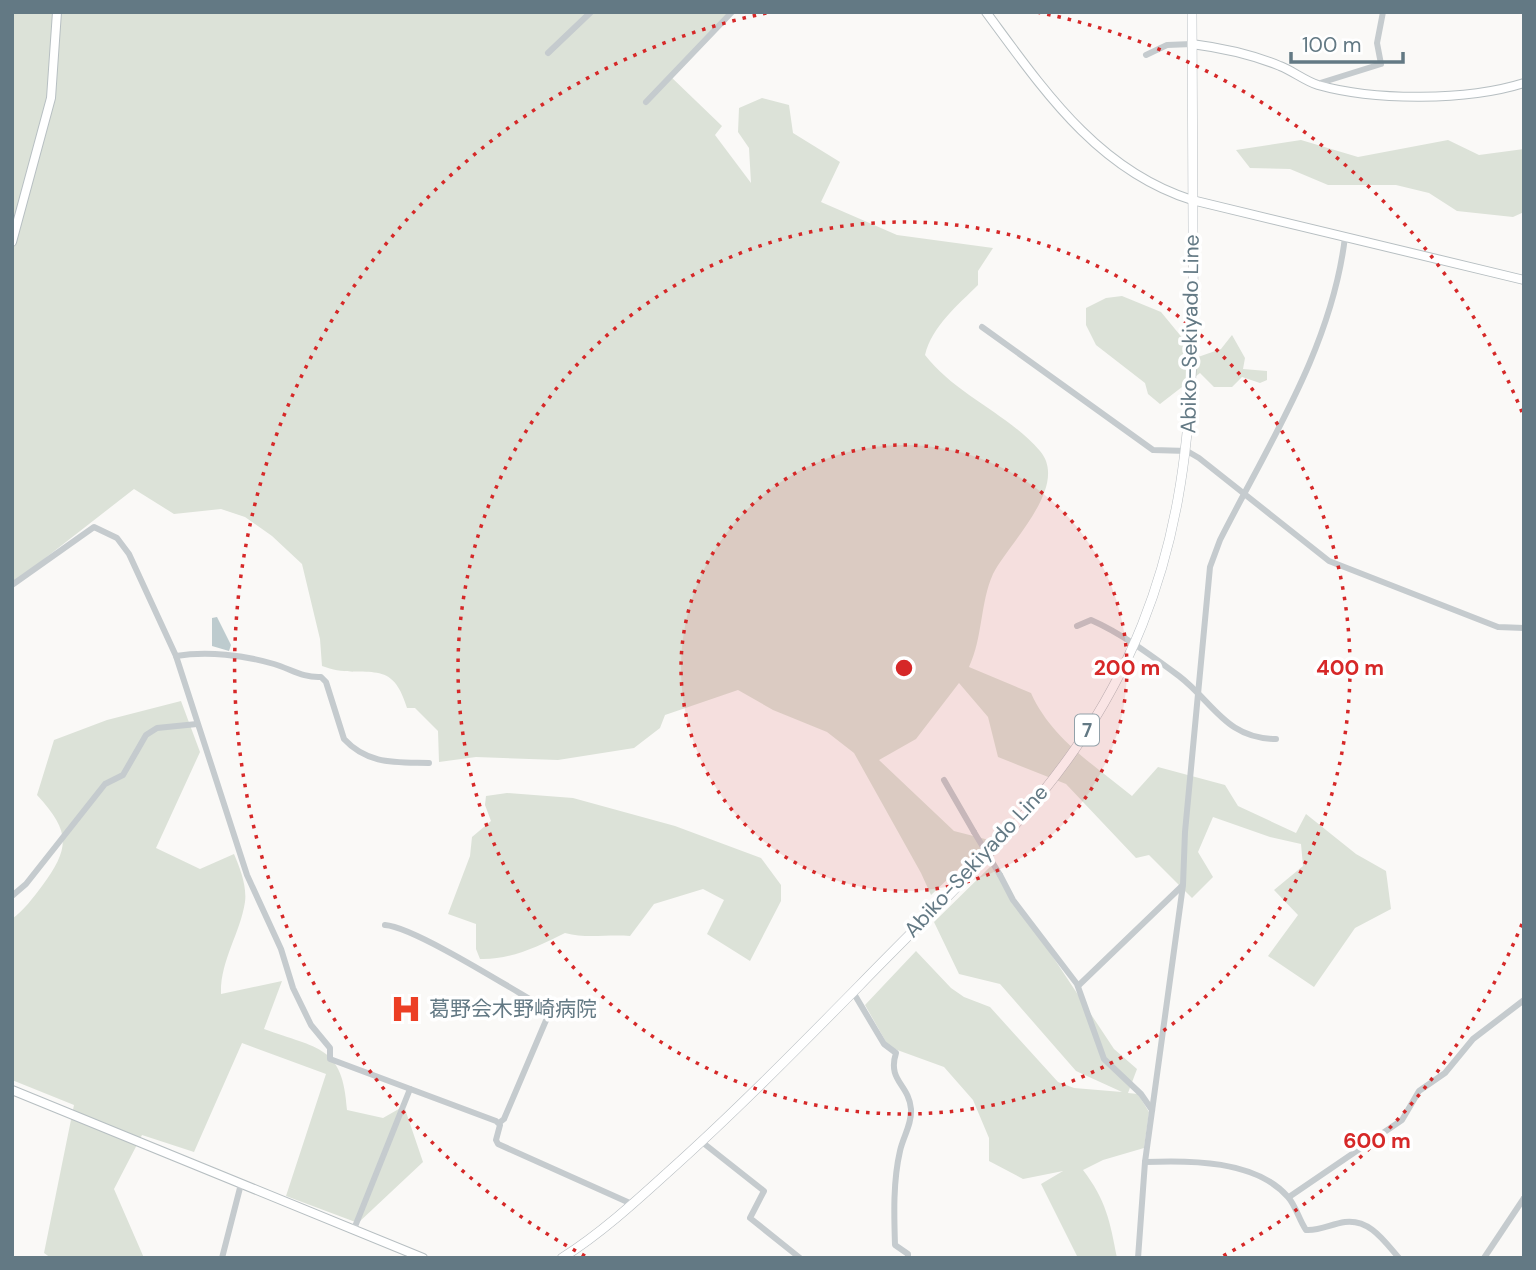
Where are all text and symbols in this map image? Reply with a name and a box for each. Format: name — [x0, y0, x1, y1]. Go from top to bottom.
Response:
scale bar — [1291, 21, 1403, 65]
text: 100 m — [1302, 31, 1362, 59]
street label: Abiko-Sekiyado Line — [1174, 234, 1206, 434]
text: 200 m — [1094, 654, 1160, 682]
text: 400 m — [1316, 654, 1384, 682]
centre of rings — [892, 656, 916, 680]
road number: 7 — [1075, 715, 1099, 746]
street label: Abiko-Sekiyado Line — [898, 779, 1054, 943]
hospital icon: 葛野会木野崎病院 — [389, 992, 423, 1026]
place label: 葛野会木野崎病院 — [429, 995, 597, 1023]
text: 600 m — [1343, 1127, 1411, 1155]

